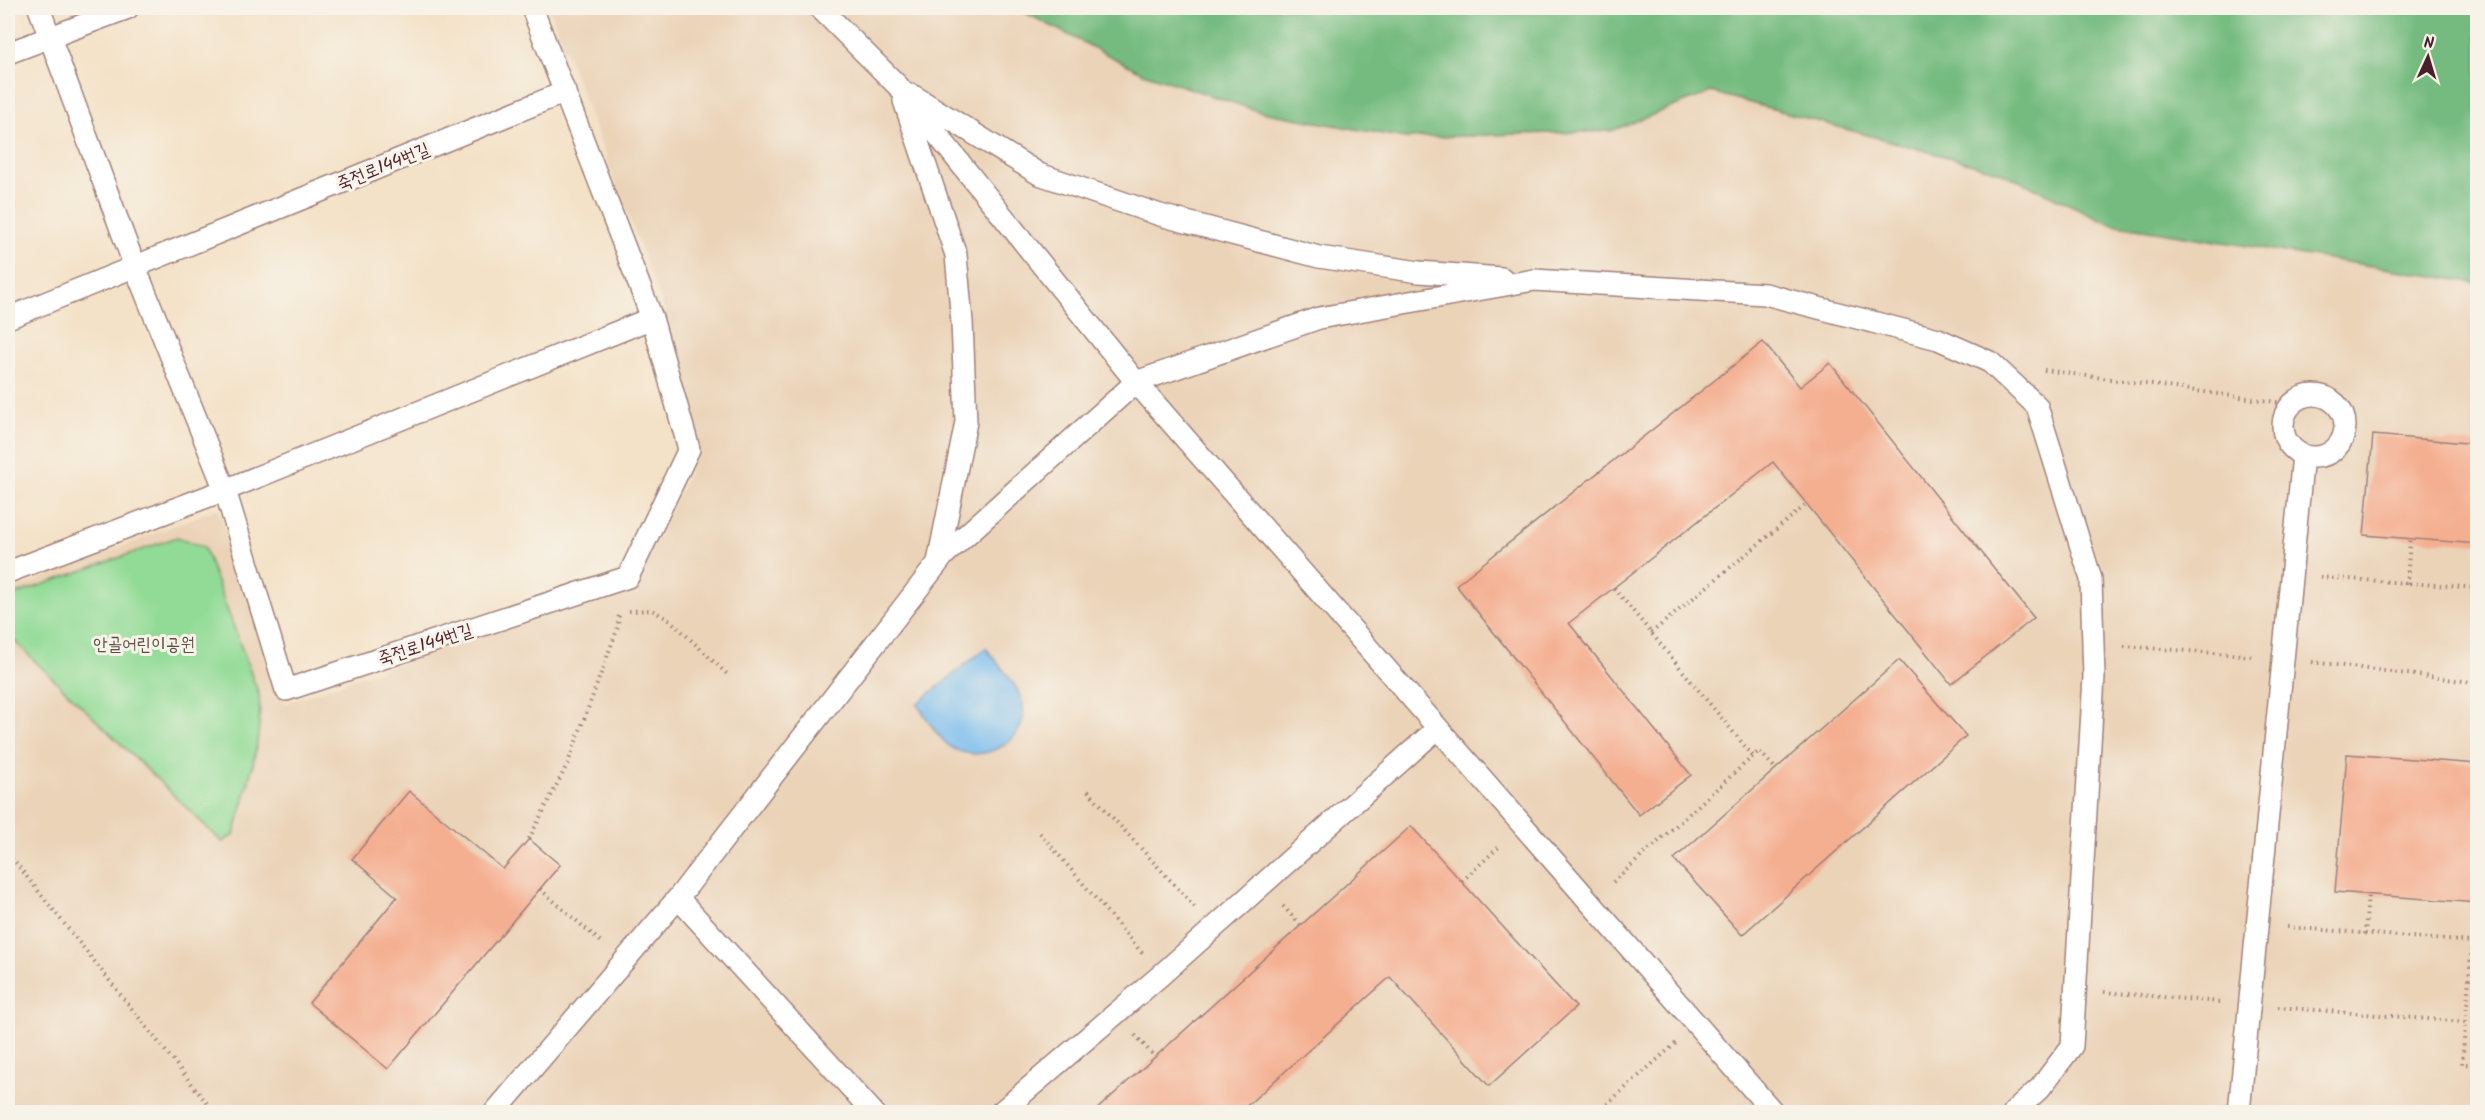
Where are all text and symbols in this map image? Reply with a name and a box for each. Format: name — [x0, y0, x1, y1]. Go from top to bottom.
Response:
north arrow — [2398, 27, 2458, 87]
text: N — [2423, 31, 2435, 56]
street label: 죽전로144번길 — [333, 135, 435, 199]
street label: 죽전로144번길 — [374, 616, 477, 674]
park label: 안골어린이공원 — [93, 631, 195, 660]

